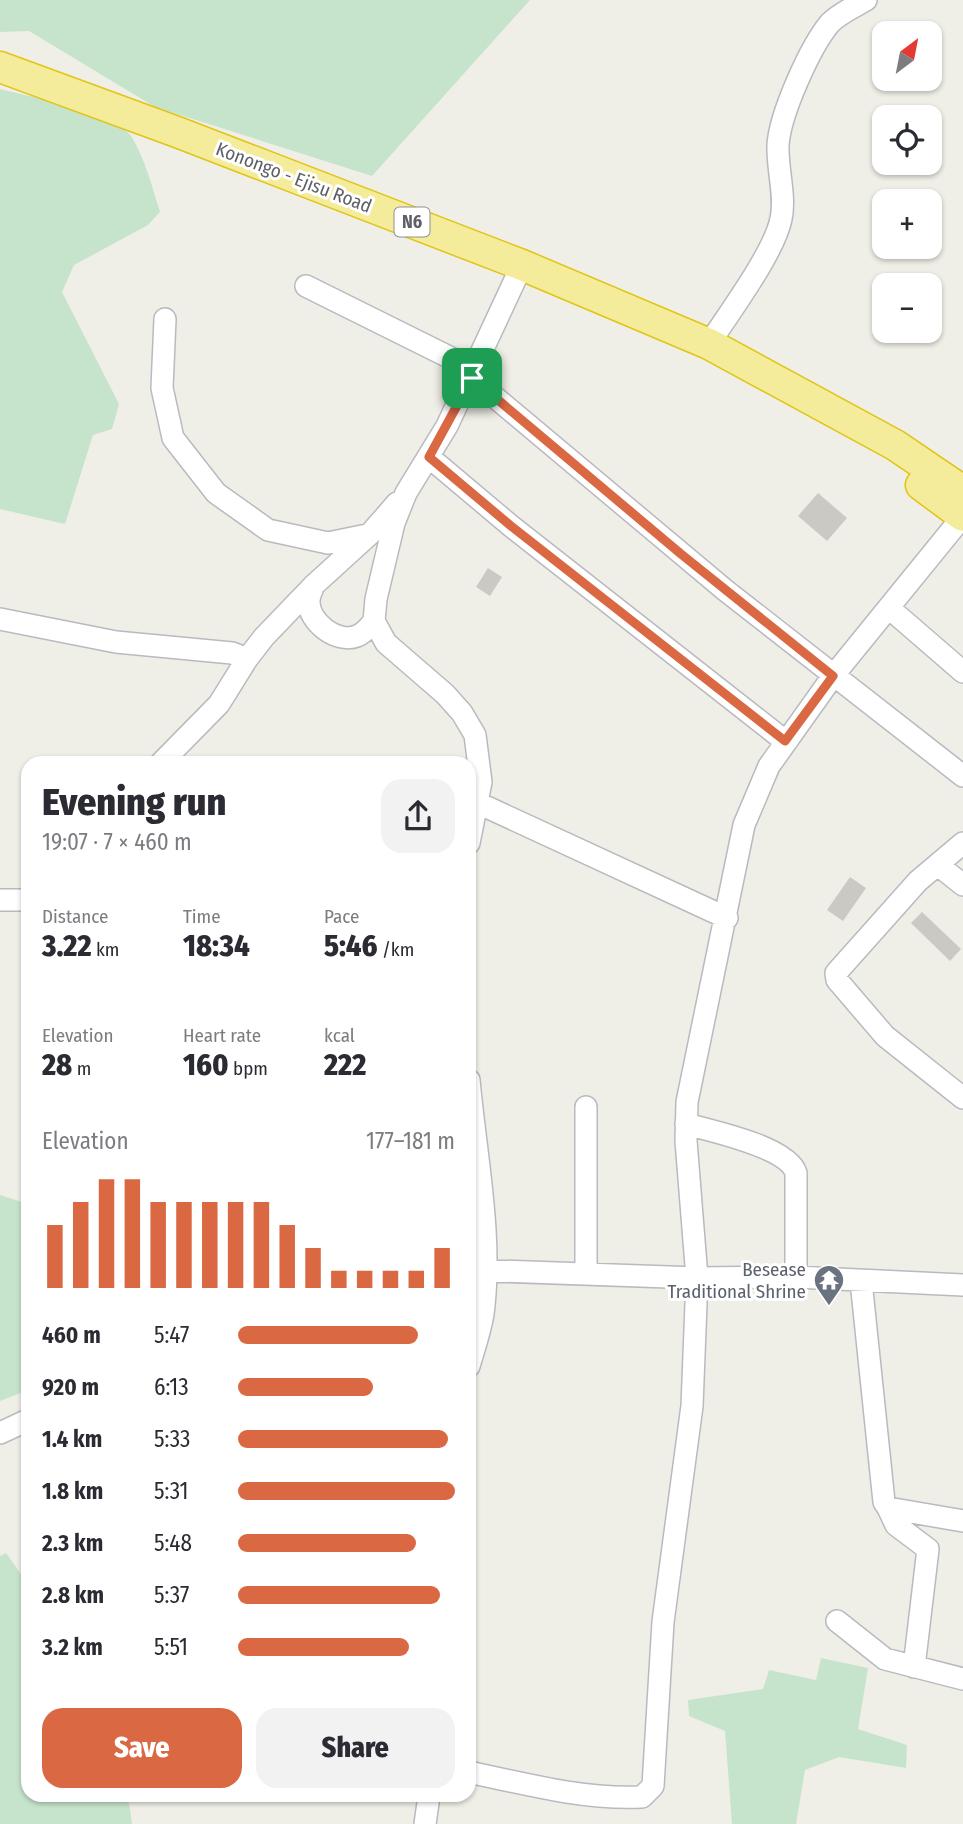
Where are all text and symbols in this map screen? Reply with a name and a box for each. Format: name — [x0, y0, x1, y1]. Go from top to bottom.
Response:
north arrow — [872, 21, 942, 91]
map controls — [872, 21, 942, 343]
button: locate — [872, 105, 942, 175]
street label: Konongo - Ejisu Road — [213, 137, 375, 218]
button: + — [872, 189, 942, 259]
road number: N6 — [394, 208, 430, 236]
button: − — [872, 273, 942, 343]
pin — [442, 348, 502, 408]
icon: arrive — [453, 359, 491, 397]
text: Evening run — [42, 779, 226, 825]
button: share — [381, 779, 455, 853]
text: 19:07 · 7 × 460 m — [42, 828, 192, 856]
text: Distance — [42, 905, 109, 928]
text: Time — [183, 905, 221, 928]
text: Pace — [324, 905, 359, 928]
text: 3.22 — [42, 928, 92, 964]
text: 18:34 — [183, 928, 250, 964]
text: 5:46 — [324, 928, 378, 964]
text: km — [92, 938, 119, 961]
text: /km — [378, 938, 414, 961]
text: Elevation — [42, 1024, 114, 1047]
text: Heart rate — [183, 1024, 261, 1047]
text: kcal — [324, 1024, 355, 1047]
text: 28 — [42, 1047, 72, 1083]
text: 160 — [183, 1047, 229, 1083]
text: 222 — [324, 1047, 366, 1083]
text: m — [72, 1057, 91, 1080]
text: bpm — [229, 1057, 268, 1080]
text: Elevation — [42, 1127, 129, 1155]
text: 177–181 m — [366, 1127, 455, 1155]
place label: Besease Traditional Shrine — [668, 1258, 806, 1303]
temple icon: Besease Traditional Shrine — [812, 1263, 846, 1307]
text: 460 m — [42, 1321, 101, 1349]
text: 5:47 — [154, 1321, 189, 1349]
text: 920 m — [42, 1373, 99, 1401]
text: 6:13 — [154, 1373, 189, 1401]
text: 1.4 km — [42, 1425, 102, 1453]
text: 5:33 — [154, 1425, 190, 1453]
text: 1.8 km — [42, 1477, 103, 1505]
text: 5:31 — [154, 1477, 188, 1505]
text: 2.3 km — [42, 1529, 103, 1557]
text: 5:48 — [154, 1529, 192, 1557]
text: 2.8 km — [42, 1581, 104, 1609]
text: 5:37 — [154, 1581, 189, 1609]
text: 3.2 km — [42, 1633, 103, 1661]
text: 5:51 — [154, 1633, 188, 1661]
button: Save — [42, 1708, 242, 1788]
button: Share — [256, 1708, 455, 1788]

